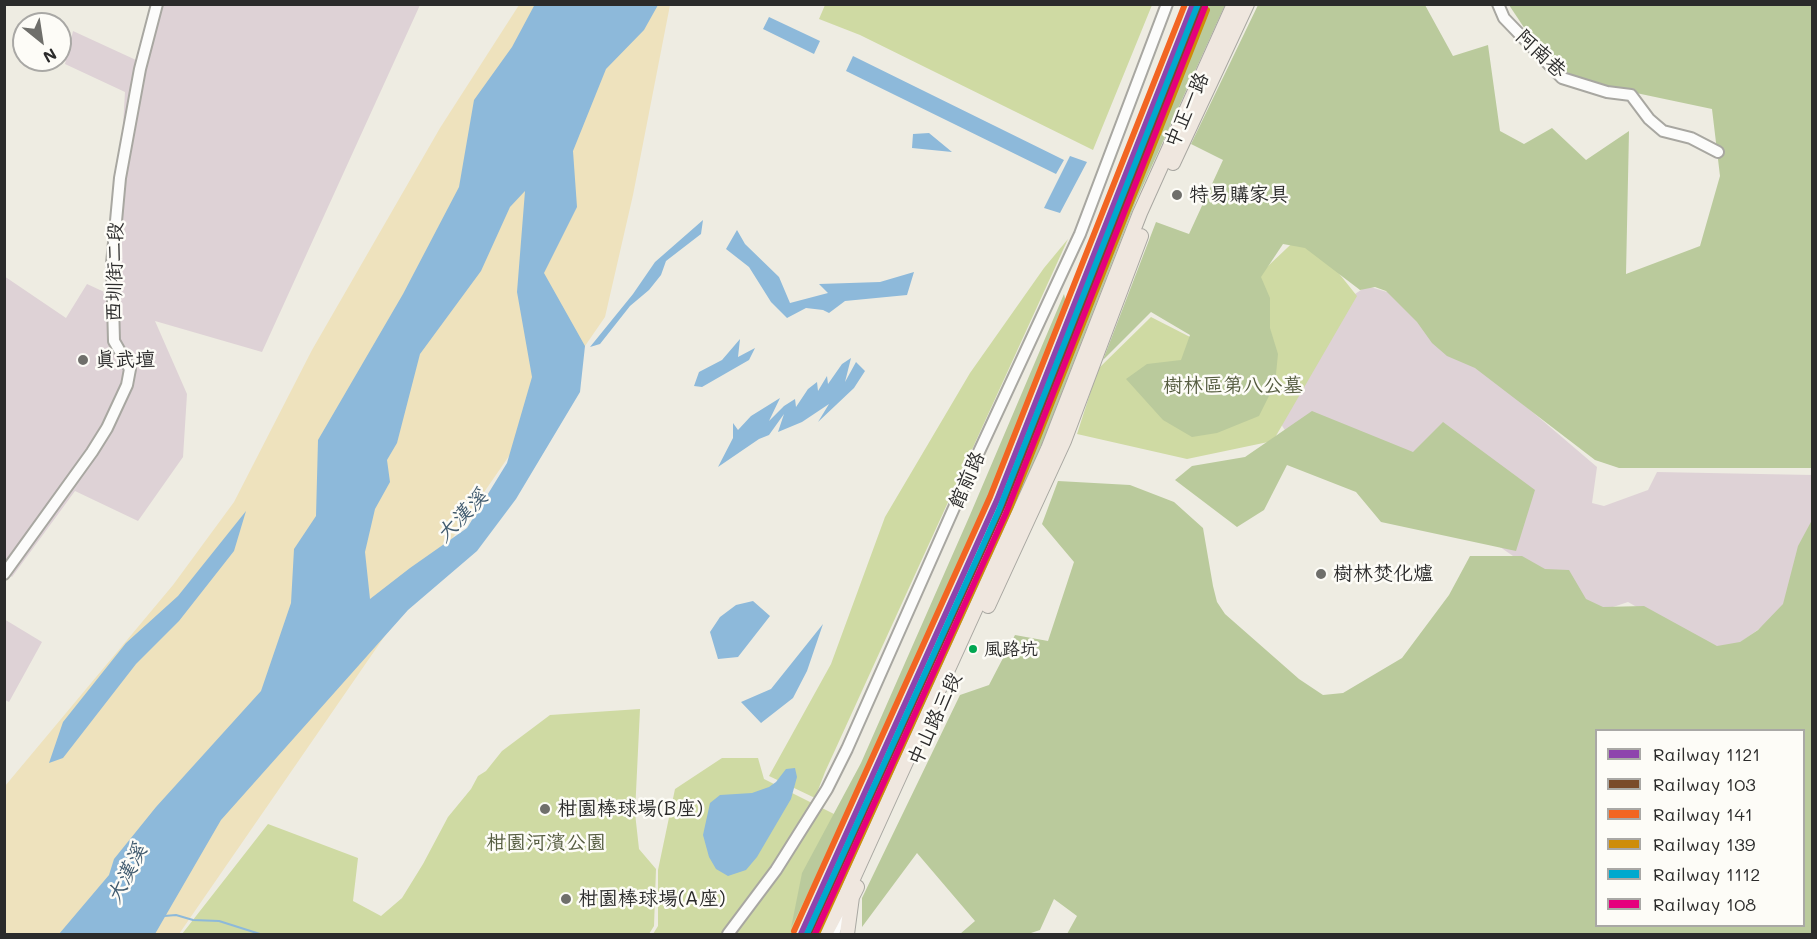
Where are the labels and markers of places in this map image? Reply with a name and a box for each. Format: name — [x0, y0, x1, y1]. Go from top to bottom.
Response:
place label: 特易購家具 — [1189, 183, 1289, 207]
marker: 特易購家具 — [1170, 188, 1184, 202]
place label: 真武壇 — [95, 348, 155, 372]
marker: 真武壇 — [76, 353, 90, 367]
place label: 樹林焚化爐 — [1333, 562, 1433, 586]
marker: 樹林焚化爐 — [1314, 567, 1328, 581]
place label: 風路坑 — [984, 638, 1038, 660]
marker: 風路坑 — [967, 643, 979, 655]
place label: 柑園棒球場(B座) — [557, 797, 703, 821]
marker: 柑園棒球場(B座) — [538, 802, 552, 816]
place label: 柑園棒球場(A座) — [578, 887, 725, 911]
marker: 柑園棒球場(A座) — [559, 892, 573, 906]

